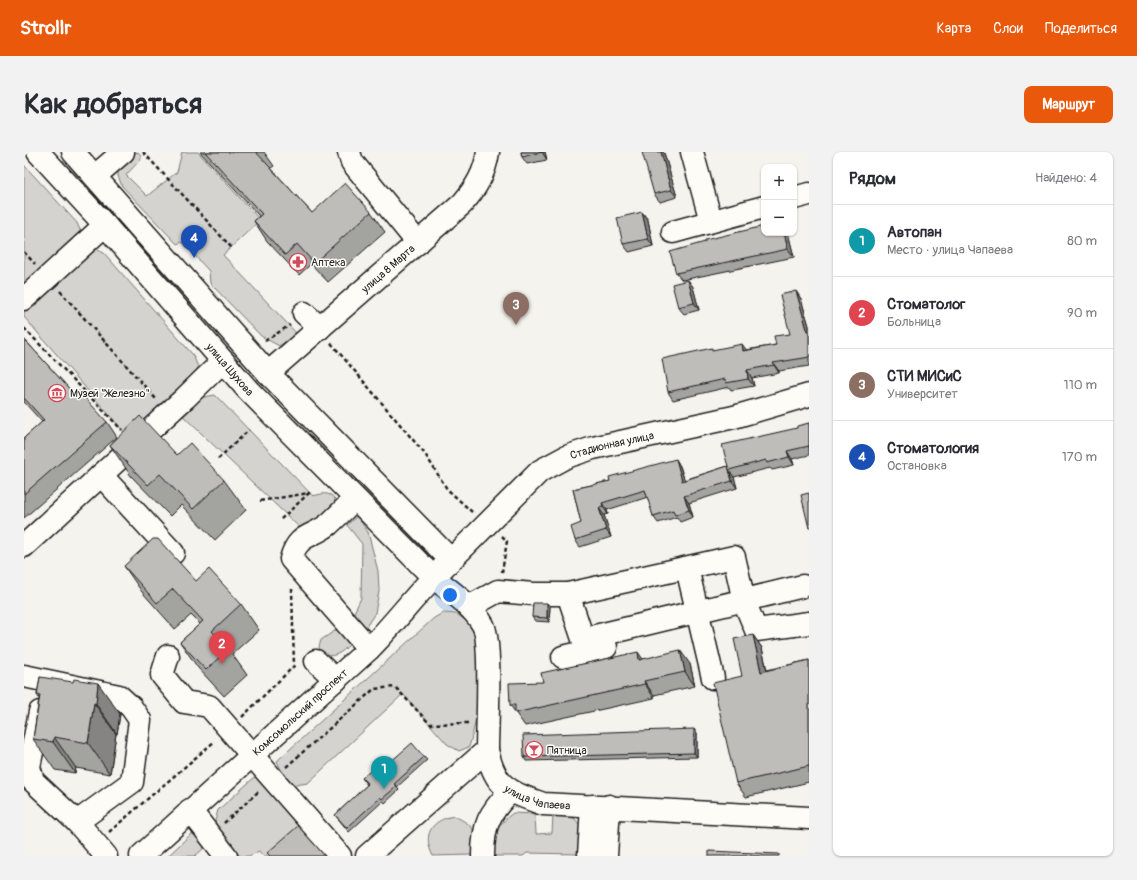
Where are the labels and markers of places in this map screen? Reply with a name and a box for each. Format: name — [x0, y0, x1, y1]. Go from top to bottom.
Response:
pin: 4 — [181, 225, 207, 258]
pharmacy icon: Аптека — [288, 252, 308, 272]
place label: Аптека — [311, 256, 345, 269]
pin: 3 — [503, 292, 529, 325]
museum icon: Музей "Железно" — [47, 383, 67, 403]
place label: Музей "Железно" — [70, 387, 150, 400]
pin: 2 — [209, 631, 235, 664]
bar icon: Пятница — [524, 740, 544, 760]
place label: Пятница — [547, 744, 587, 757]
pin: 1 — [371, 756, 397, 789]

